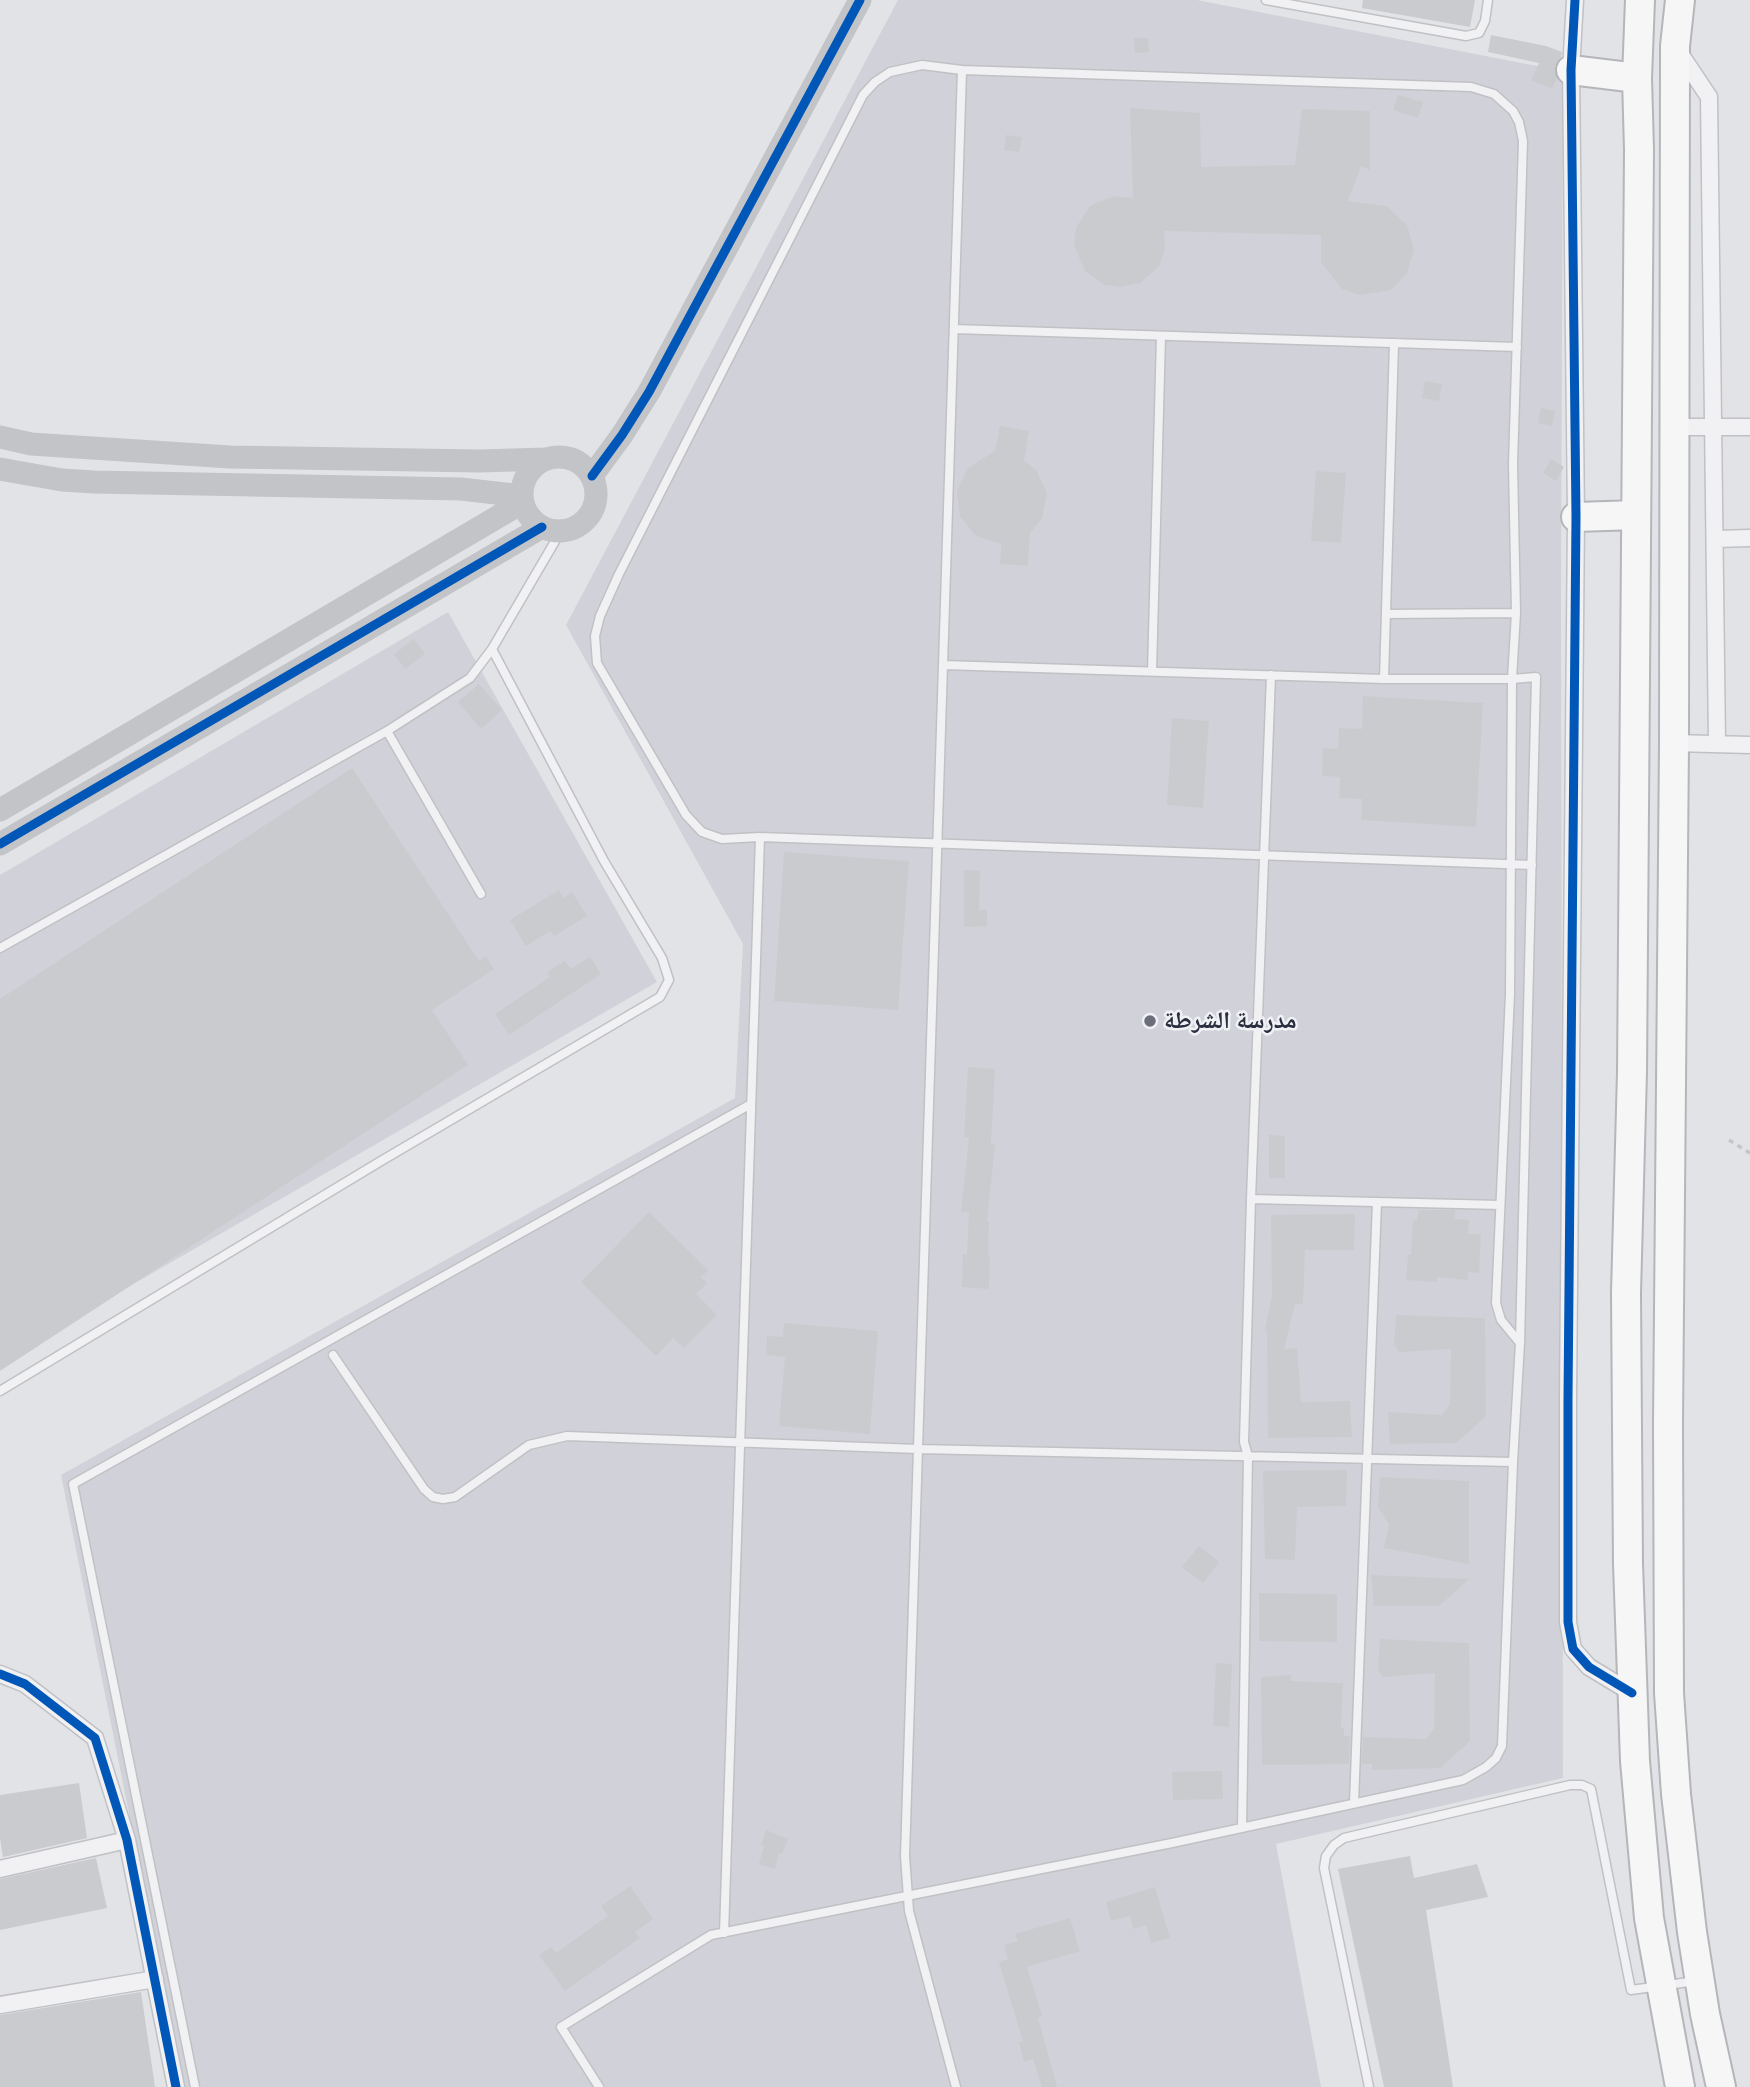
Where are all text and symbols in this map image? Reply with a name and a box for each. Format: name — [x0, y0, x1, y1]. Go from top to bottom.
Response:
place label: مدرسة الشرطة — [1164, 1007, 1297, 1035]
marker: مدرسة الشرطة — [1142, 1013, 1158, 1029]

